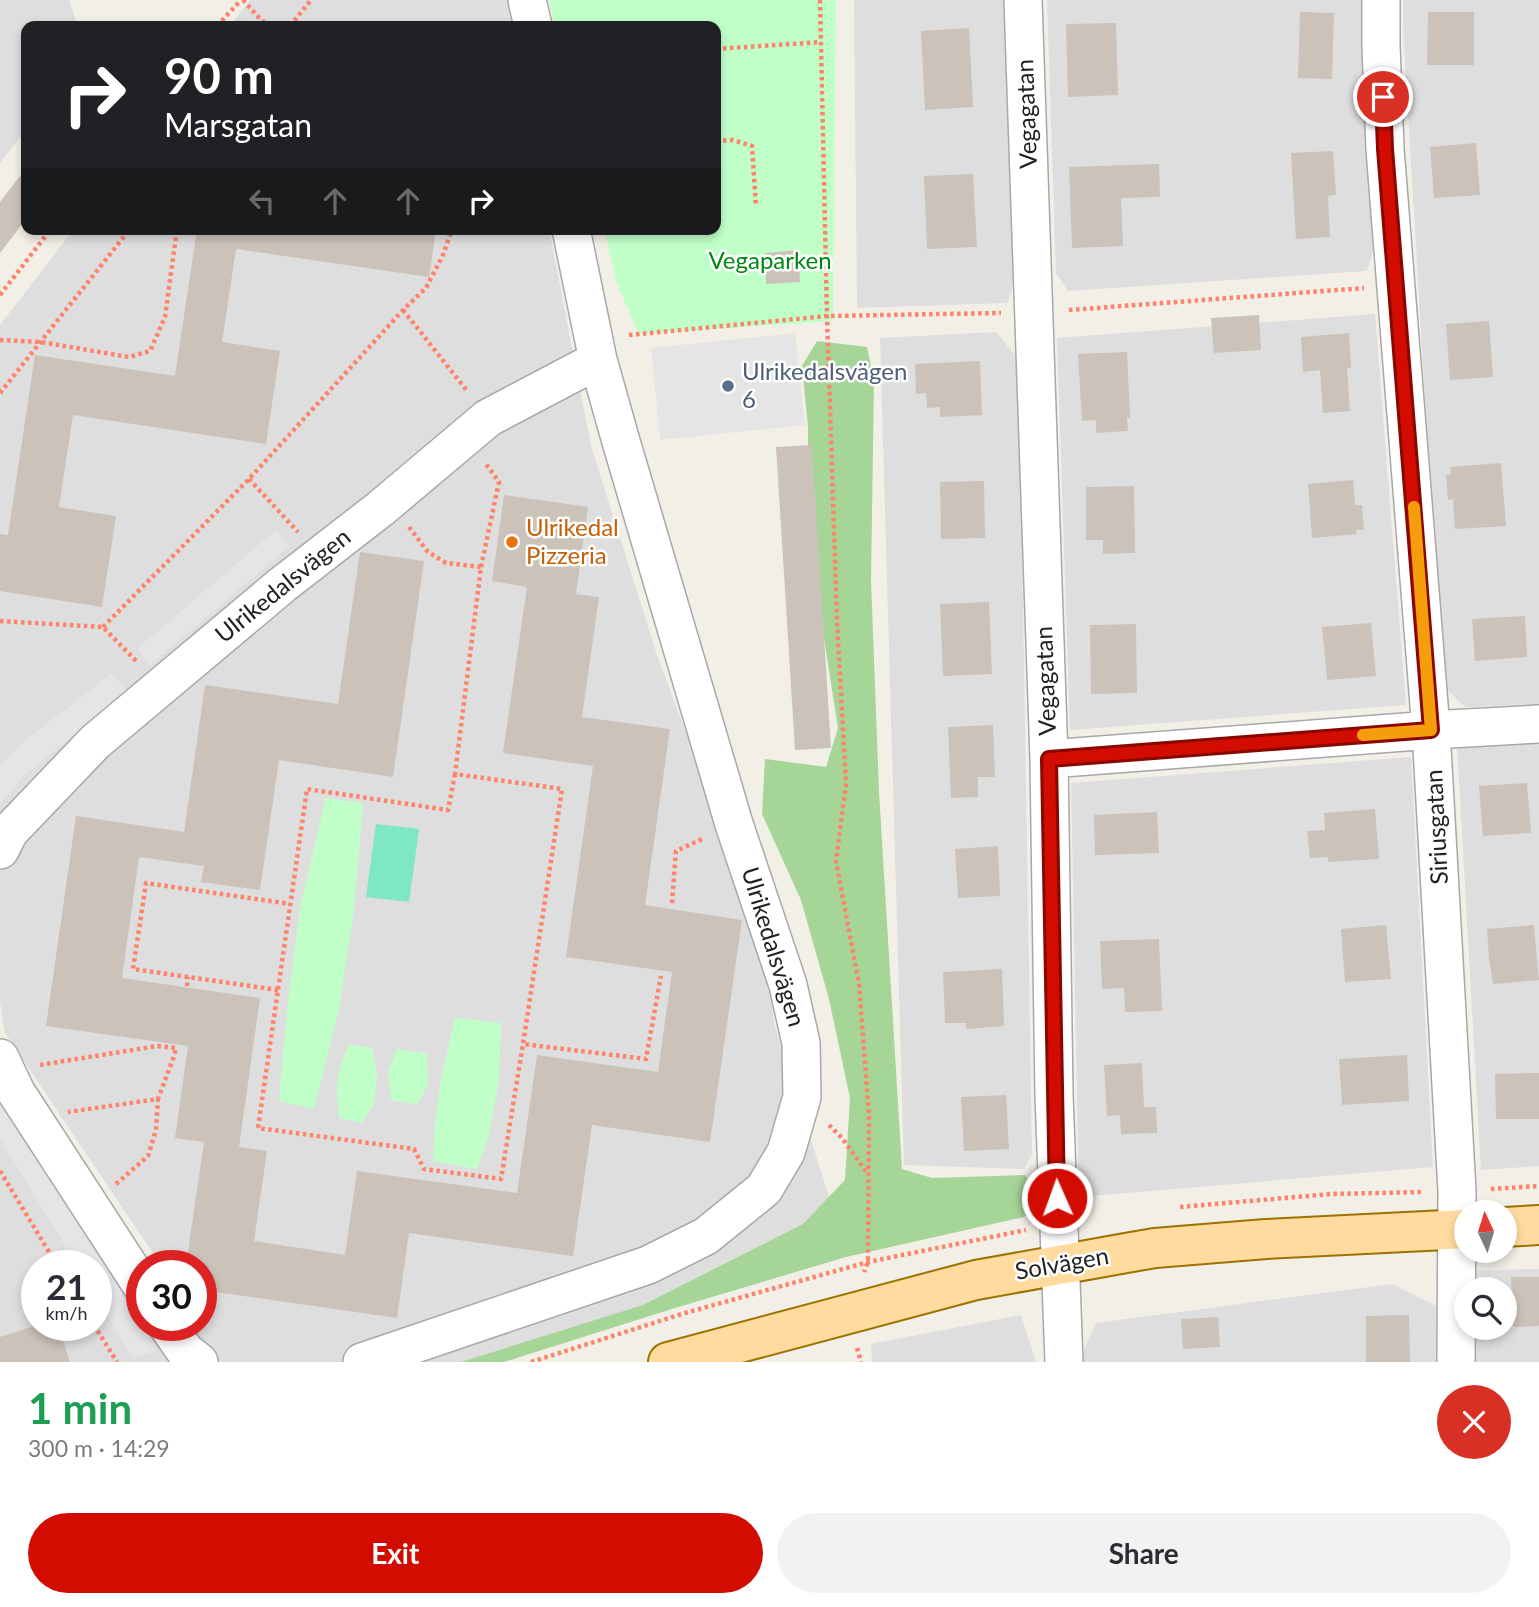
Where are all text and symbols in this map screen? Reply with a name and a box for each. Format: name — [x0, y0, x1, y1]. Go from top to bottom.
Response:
text: 90 m — [164, 46, 274, 104]
icon: right — [49, 49, 140, 140]
street label: Vegagatan — [1009, 59, 1042, 169]
pin — [1353, 67, 1413, 127]
icon: arrive — [1364, 78, 1402, 116]
text: Marsgatan — [164, 105, 312, 144]
icon: left — [243, 182, 281, 220]
icon: ahead — [316, 182, 354, 220]
icon: ahead — [389, 182, 427, 220]
icon: right — [462, 182, 500, 220]
park label: Vegaparken — [708, 245, 832, 274]
place label: Ulrikedalsvägen 6 — [742, 356, 907, 413]
marker: Ulrikedalsvägen 6 — [720, 378, 736, 394]
place label: Ulrikedal Pizzeria — [526, 512, 619, 569]
street label: Ulrikedalsvägen — [209, 522, 355, 648]
marker: Ulrikedal Pizzeria — [504, 534, 520, 550]
street label: Vegagatan — [1028, 626, 1061, 736]
street label: Siriusgatan — [1418, 769, 1453, 885]
street label: Ulrikedalsvägen — [736, 863, 812, 1030]
position arrow — [1020, 1161, 1094, 1235]
north arrow — [1454, 1200, 1517, 1264]
map controls — [1454, 1200, 1517, 1340]
street label: Solvägen — [1013, 1240, 1111, 1285]
speed limit sign: 30 — [126, 1250, 217, 1341]
text: 21 — [46, 1265, 87, 1307]
button: search — [1454, 1277, 1517, 1340]
text: km/h — [45, 1302, 88, 1324]
text: 1 min — [28, 1383, 132, 1433]
button: close — [1437, 1385, 1511, 1459]
text: 300 m · 14:29 — [28, 1434, 170, 1462]
button: Exit — [28, 1513, 763, 1593]
button: Share — [777, 1513, 1511, 1593]

